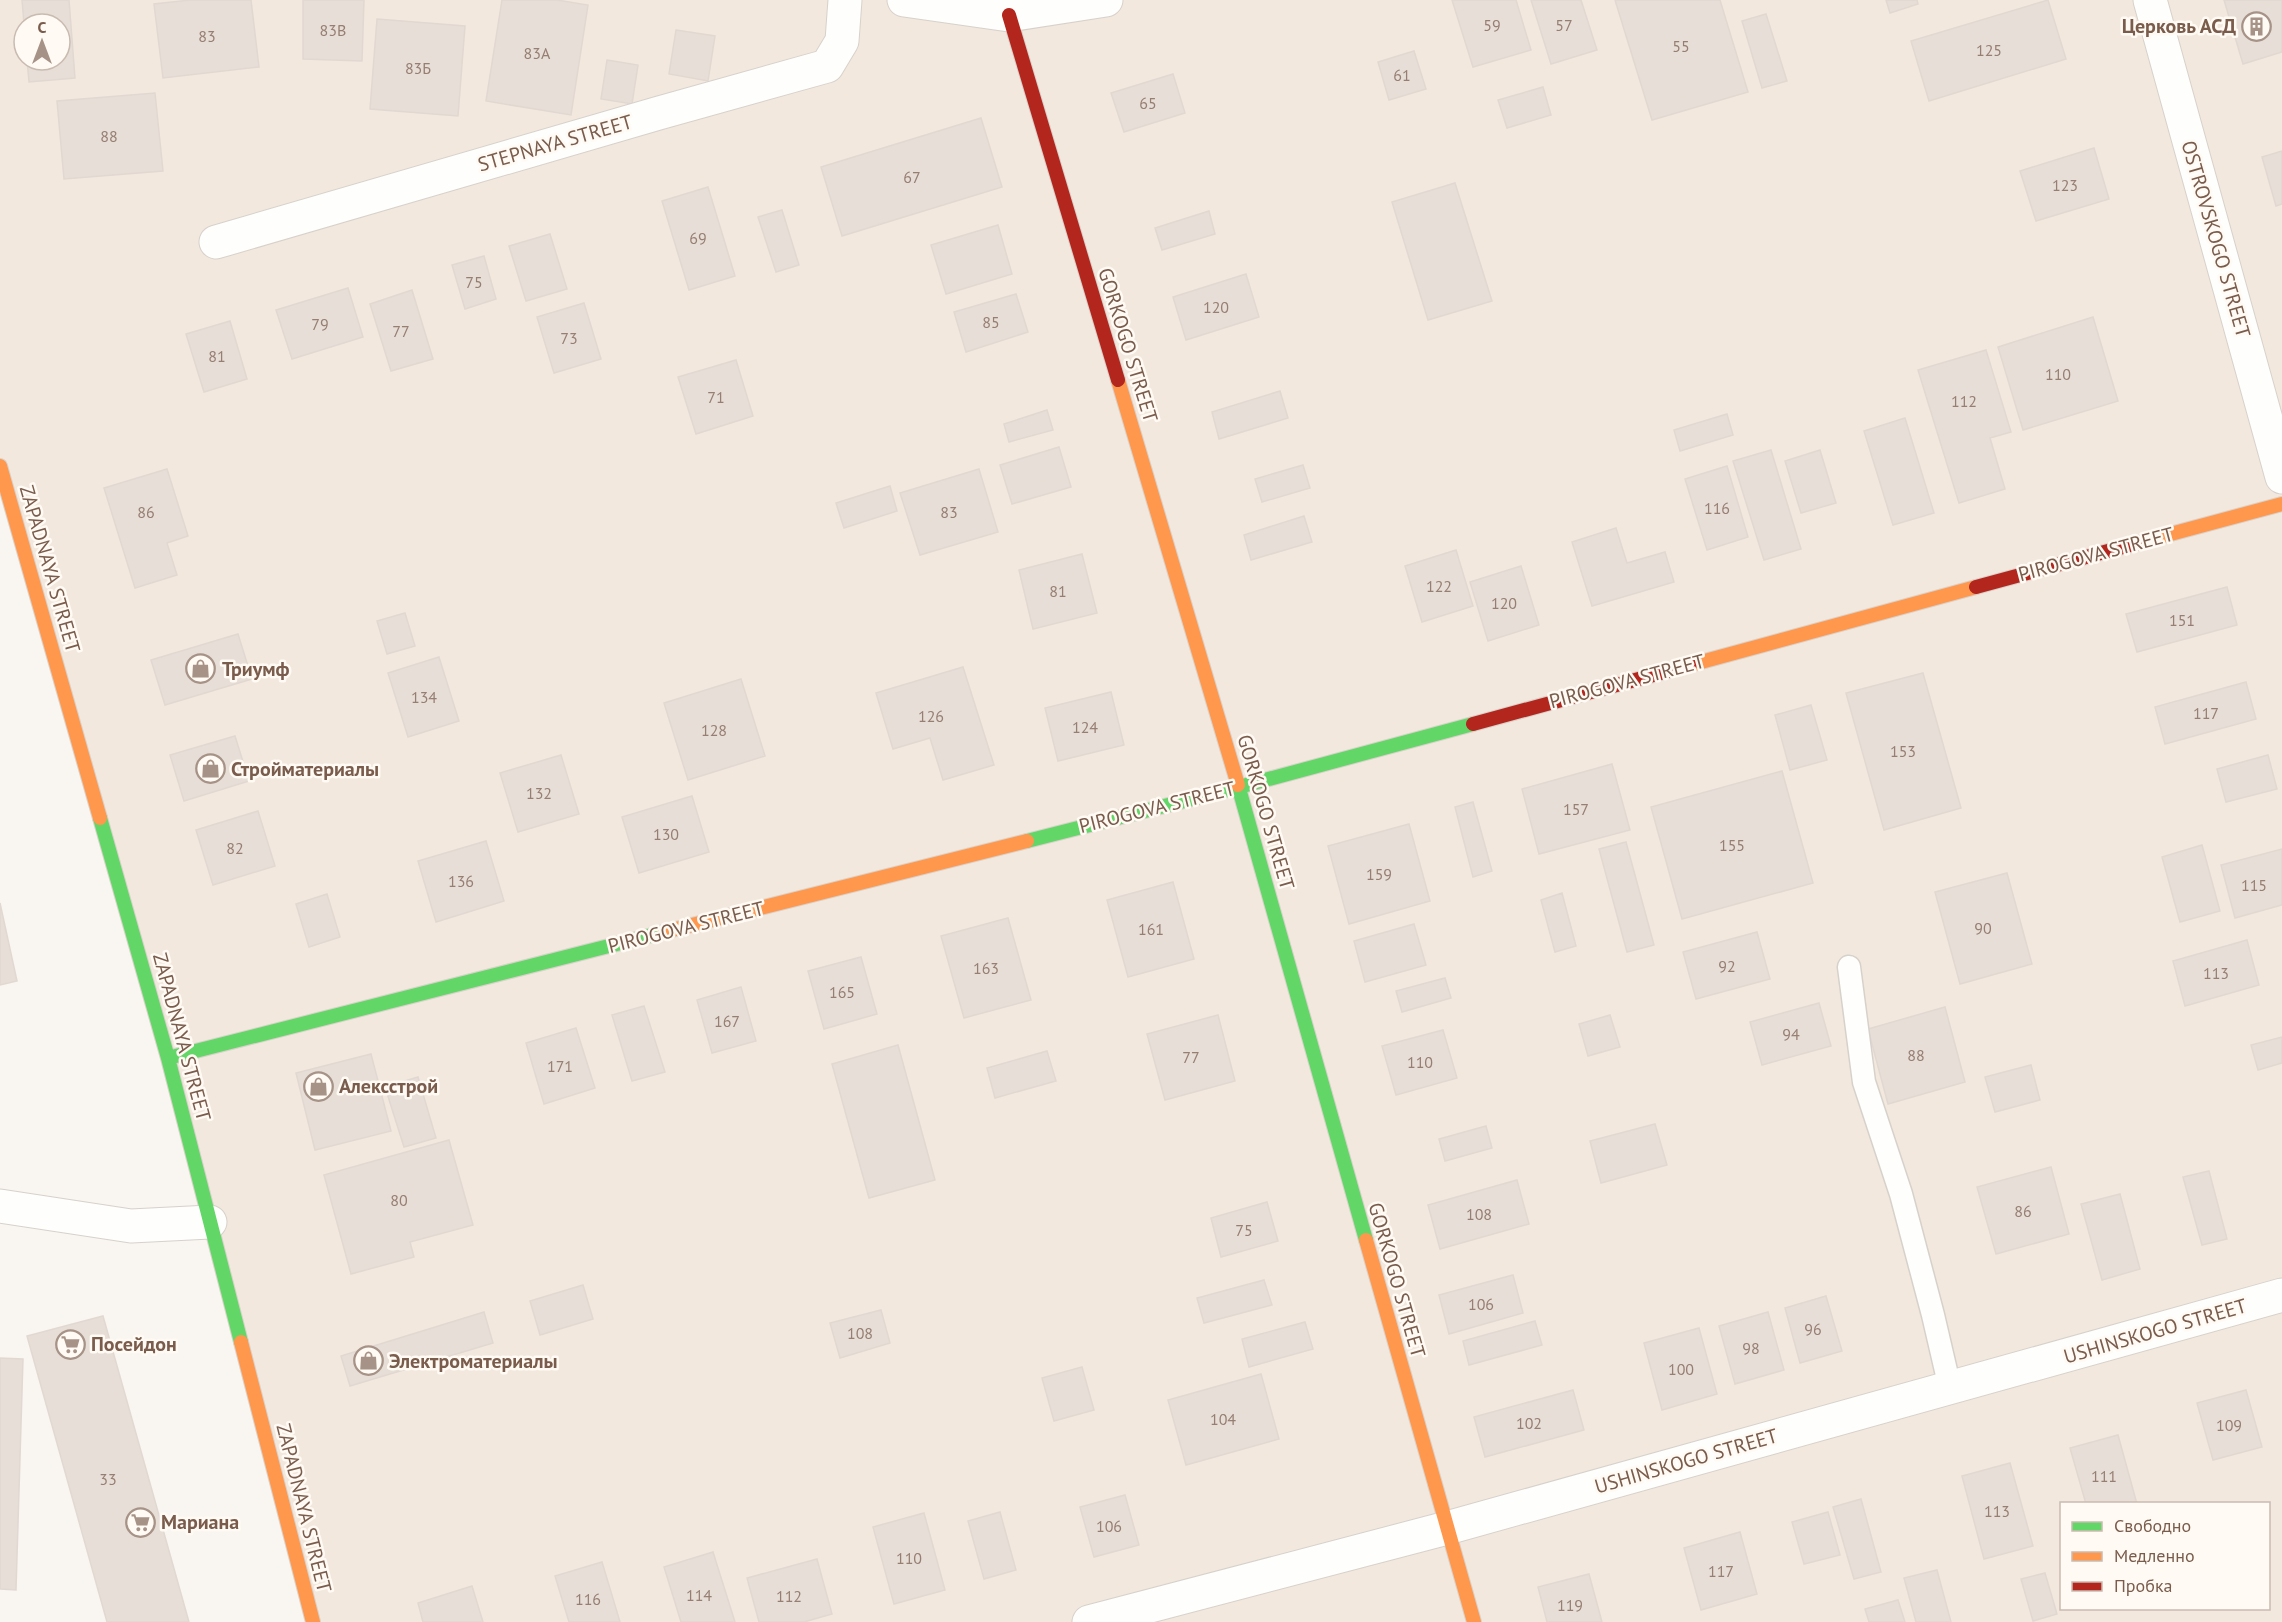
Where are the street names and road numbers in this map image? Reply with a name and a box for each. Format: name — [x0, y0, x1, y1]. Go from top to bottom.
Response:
street label: STEPNAYA STREET — [475, 109, 635, 177]
street label: OSTROVSKOGO STREET — [2175, 137, 2257, 341]
street label: GORKOGO STREET — [1092, 265, 1164, 425]
street label: ZAPADNAYA STREET — [14, 482, 86, 656]
street label: PIROGOVA STREET — [2015, 521, 2177, 587]
street label: PIROGOVA STREET — [1546, 648, 1708, 714]
street label: GORKOGO STREET — [1231, 731, 1301, 893]
street label: PIROGOVA STREET — [1076, 775, 1238, 839]
street label: PIROGOVA STREET — [605, 895, 767, 959]
street label: ZAPADNAYA STREET — [147, 950, 217, 1124]
street label: GORKOGO STREET — [1362, 1199, 1432, 1361]
street label: USHINSKOGO STREET — [2060, 1292, 2250, 1370]
street label: ZAPADNAYA STREET — [270, 1421, 338, 1595]
street label: USHINSKOGO STREET — [1591, 1422, 1781, 1500]

